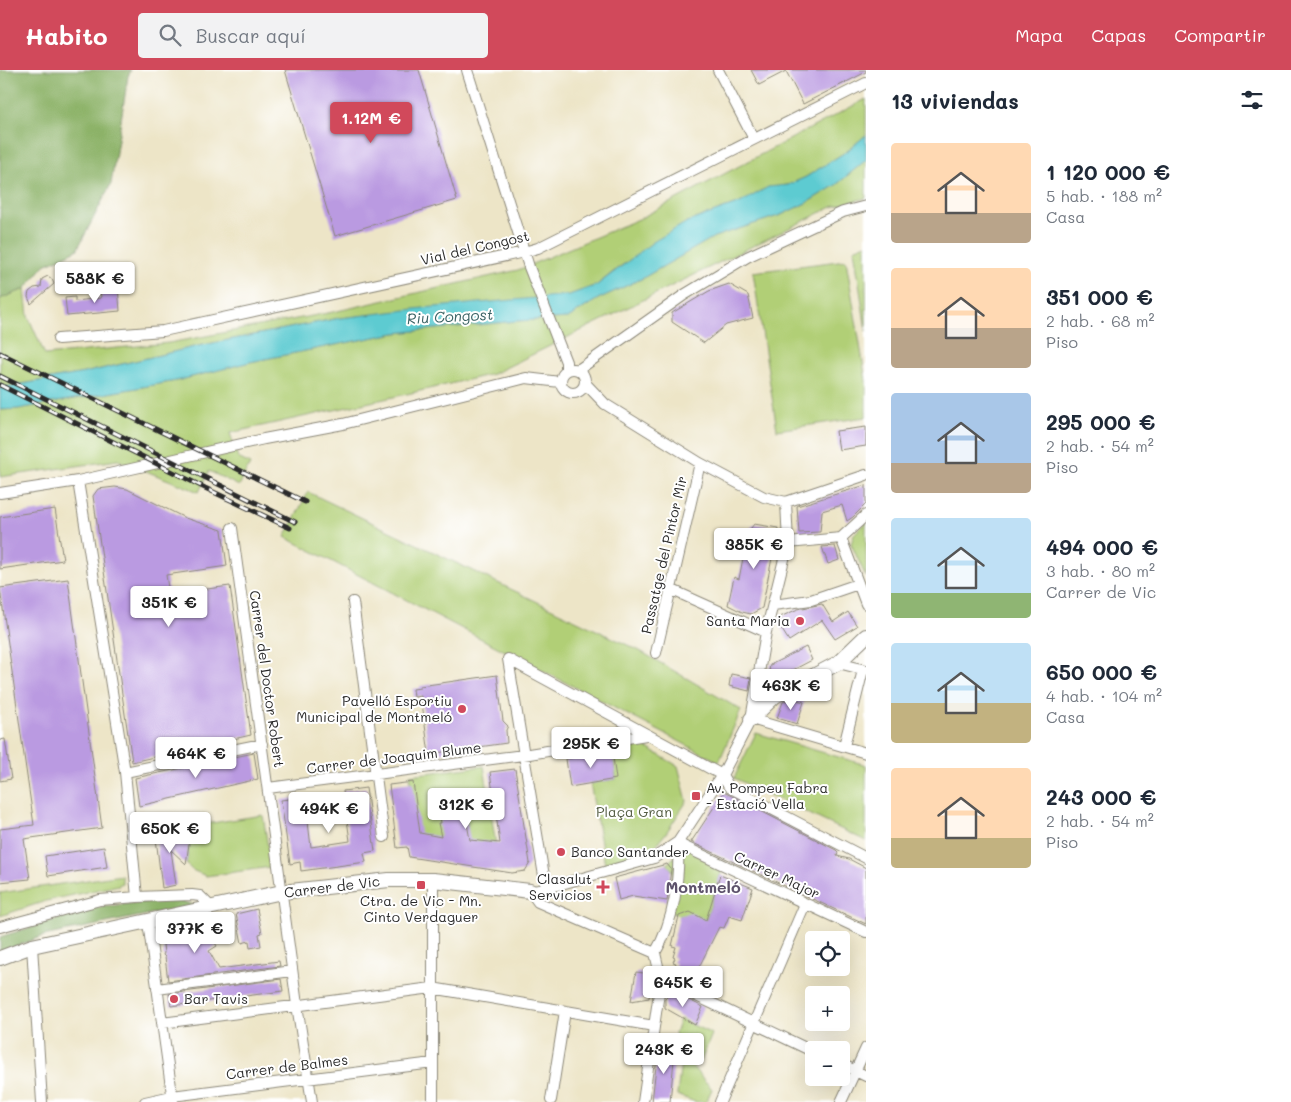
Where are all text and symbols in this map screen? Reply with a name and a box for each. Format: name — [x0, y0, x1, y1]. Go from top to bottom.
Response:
search box — [138, 13, 488, 58]
text: Habito — [25, 20, 108, 51]
icon: search — [156, 21, 184, 49]
text: Buscar aquí — [196, 23, 306, 48]
text: Mapa — [1015, 23, 1063, 47]
text: Capas — [1091, 23, 1146, 47]
text: Compartir — [1174, 23, 1266, 47]
icon: filters — [1238, 86, 1266, 114]
text: 13 viviendas — [891, 87, 1019, 114]
pin: 1.12M € — [325, 102, 417, 144]
text: 1.12M € — [341, 107, 401, 128]
text: 1 120 000 € — [1046, 158, 1170, 185]
icon: home — [931, 163, 991, 223]
text: 5 hab. · 188 m² — [1046, 185, 1162, 206]
text: Casa — [1046, 206, 1085, 227]
street label: Vial del Congost — [419, 226, 531, 269]
pin: 588K € — [54, 262, 136, 304]
text: 588K € — [66, 267, 124, 288]
text: 351 000 € — [1046, 283, 1153, 310]
icon: home — [931, 288, 991, 348]
water label: Riu Congost — [406, 304, 494, 328]
text: 2 hab. · 68 m² — [1046, 310, 1154, 331]
text: Piso — [1046, 331, 1078, 352]
text: 295 000 € — [1046, 408, 1155, 435]
icon: home — [931, 413, 991, 473]
text: 2 hab. · 54 m² — [1046, 435, 1154, 456]
text: Piso — [1046, 456, 1078, 477]
street label: Passatge del Pintor Mir — [636, 474, 691, 636]
pin: 385K € — [713, 528, 795, 570]
text: 385K € — [725, 533, 783, 554]
text: 494 000 € — [1046, 533, 1158, 560]
icon: home — [931, 538, 991, 598]
text: 3 hab. · 80 m² — [1046, 560, 1155, 581]
text: Carrer de Vic — [1046, 581, 1156, 602]
pin: 351K € — [128, 586, 210, 628]
street label: Carrer del Doctor Robert — [246, 589, 289, 769]
text: 351K € — [141, 591, 197, 612]
place label: Santa Maria — [706, 611, 790, 630]
marker: Santa Maria — [794, 615, 806, 627]
text: 650 000 € — [1046, 658, 1157, 685]
icon: home — [931, 663, 991, 723]
pin: 463K € — [750, 668, 832, 711]
text: 463K € — [762, 674, 820, 695]
text: 4 hab. · 104 m² — [1046, 685, 1162, 706]
place label: Pavelló Esportiu Municipal de Montmeló — [296, 691, 452, 726]
marker: Pavelló Esportiu Municipal de Montmeló — [456, 703, 468, 715]
text: Casa — [1046, 706, 1085, 727]
pin: 295K € — [550, 726, 632, 769]
text: 295K € — [562, 732, 620, 753]
pin: 464K € — [155, 736, 237, 779]
street label: Carrer de Joaquim Blume — [305, 737, 482, 778]
text: 464K € — [166, 742, 226, 763]
place label: Av. Pompeu Fabra - Estació Vella — [706, 778, 828, 813]
text: 243 000 € — [1046, 783, 1156, 810]
pin: 312K € — [425, 788, 507, 830]
icon: home — [931, 788, 991, 848]
marker: Av. Pompeu Fabra - Estació Vella — [690, 790, 702, 802]
pin: 494K € — [288, 792, 370, 834]
text: 312K € — [439, 793, 493, 814]
text: 494K € — [299, 797, 359, 818]
park label: Plaça Gran — [596, 802, 672, 821]
text: 2 hab. · 54 m² — [1046, 810, 1154, 831]
pin: 650K € — [129, 812, 211, 854]
text: 650K € — [141, 817, 199, 838]
text: Piso — [1046, 831, 1078, 852]
place label: Banco Santander — [571, 842, 689, 861]
marker: Banco Santander — [555, 846, 567, 858]
street label: Carrer Major — [731, 846, 823, 903]
place label: Clasalut Servicios — [529, 869, 592, 904]
street label: Carrer de Vic — [283, 871, 381, 902]
district label: Montmeló — [665, 876, 741, 897]
marker: Ctra. de Vic - Mn. Cinto Verdaguer — [415, 879, 427, 891]
marker: Clasalut Servicios — [596, 880, 610, 894]
place label: Ctra. de Vic - Mn. Cinto Verdaguer — [360, 891, 482, 926]
pin: 377K € — [154, 912, 236, 954]
text: 377K € — [167, 917, 223, 938]
map controls — [805, 931, 850, 1086]
button: locate — [805, 931, 850, 976]
pin: 645K € — [642, 966, 724, 1008]
text: 645K € — [654, 971, 712, 992]
button: + — [805, 986, 850, 1031]
place label: Bar Tavis — [184, 989, 248, 1008]
marker: Bar Tavis — [168, 993, 180, 1005]
pin: 243K € — [623, 1032, 705, 1075]
text: 243K € — [635, 1038, 693, 1059]
button: − — [805, 1041, 850, 1086]
street label: Carrer de Balmes — [225, 1050, 349, 1083]

